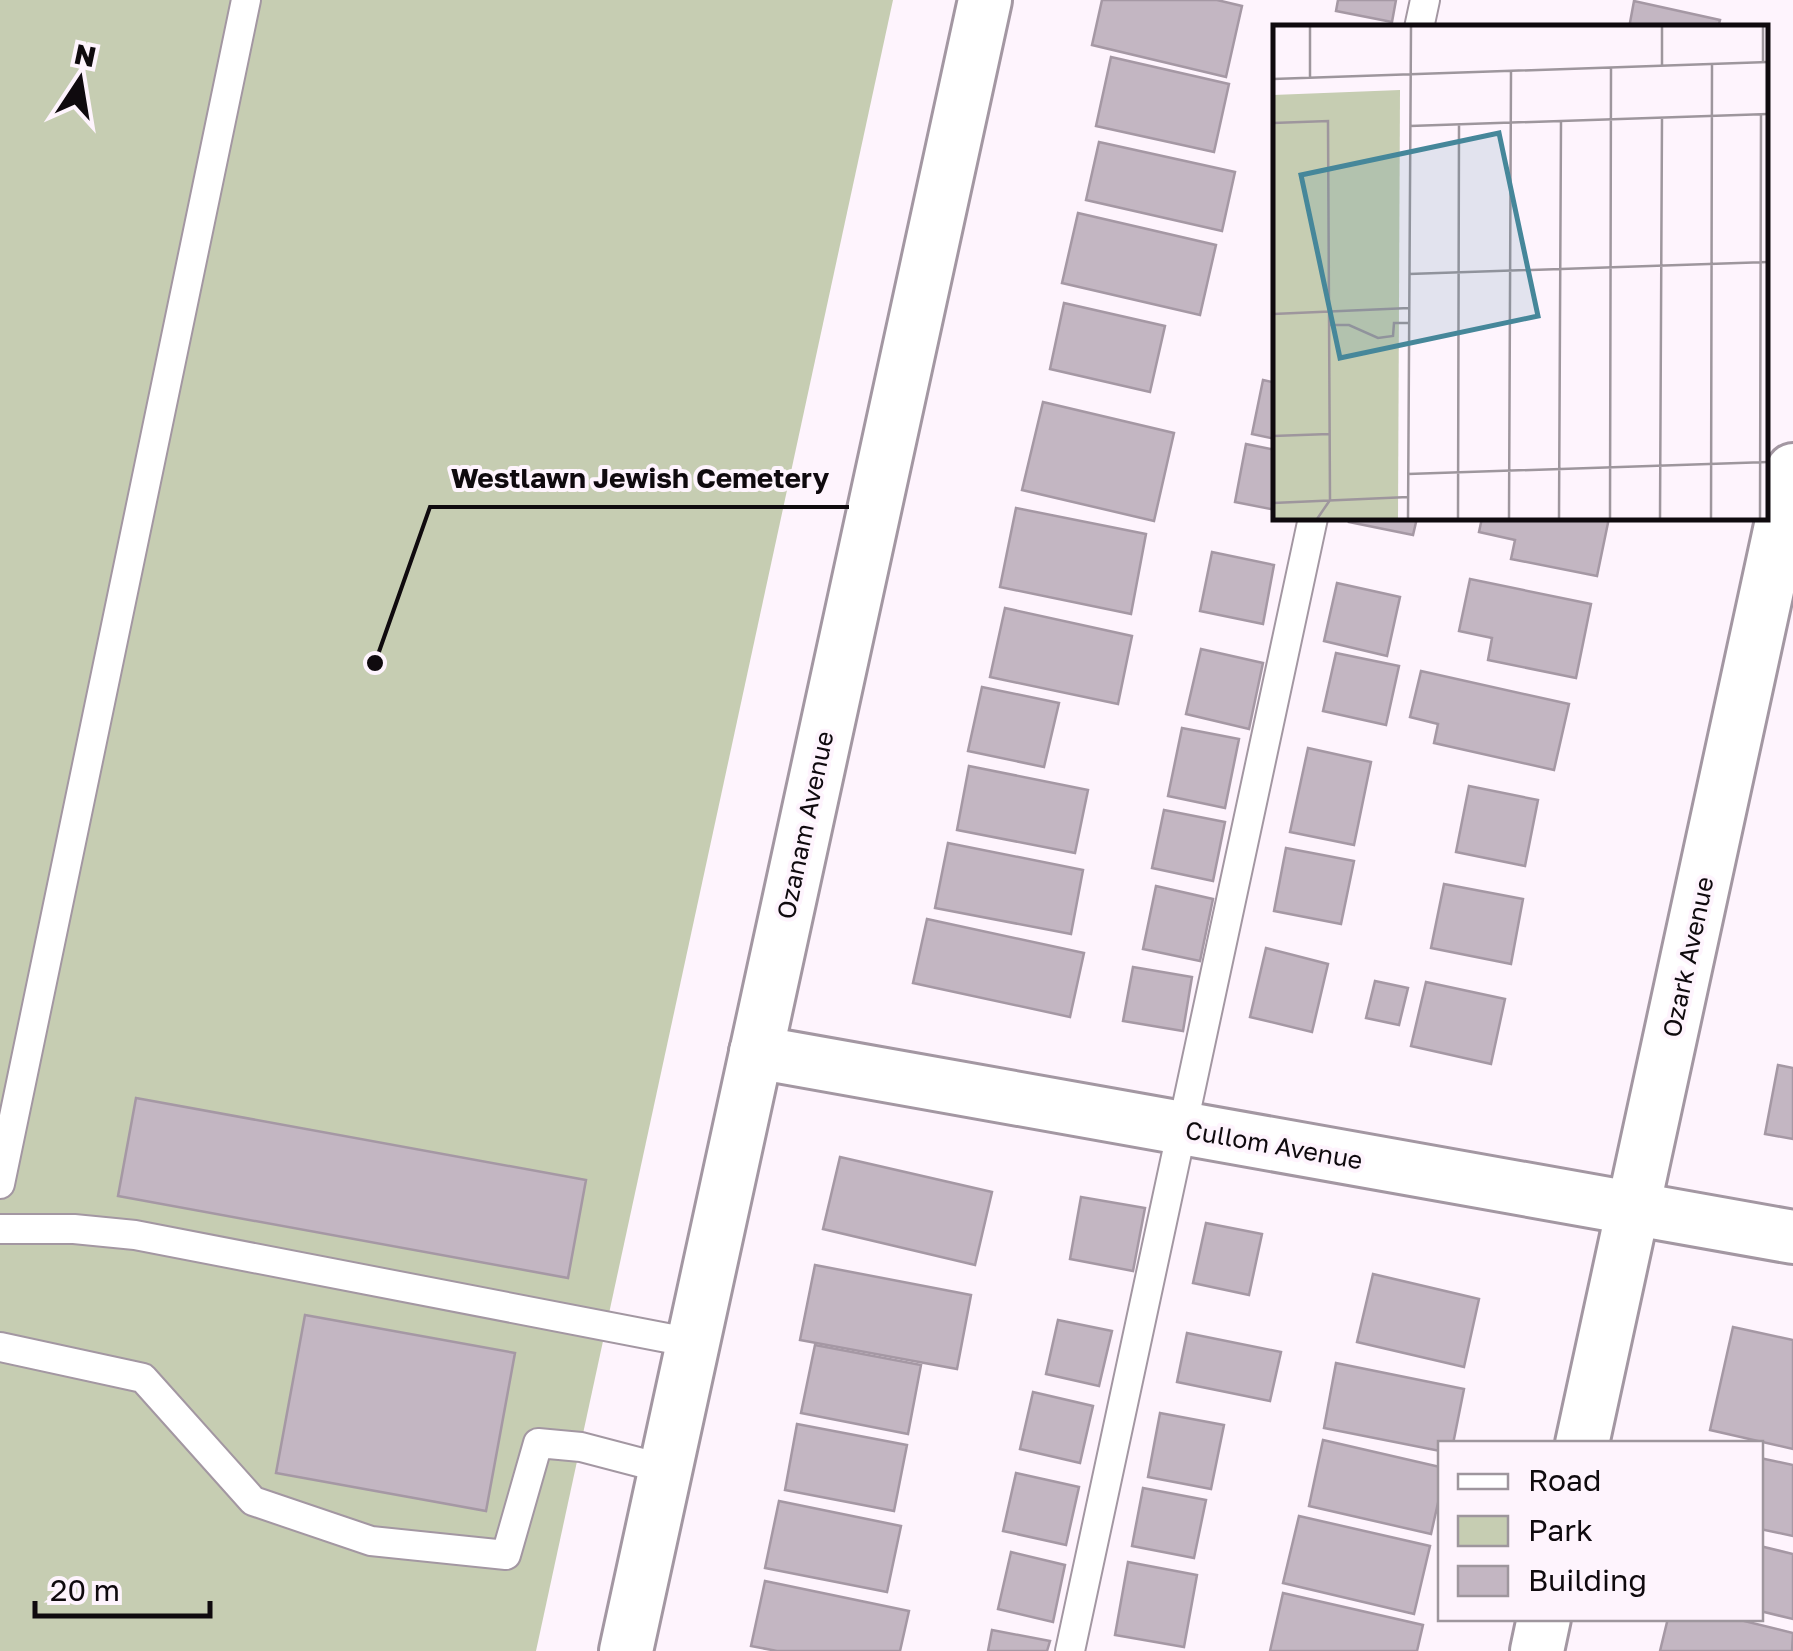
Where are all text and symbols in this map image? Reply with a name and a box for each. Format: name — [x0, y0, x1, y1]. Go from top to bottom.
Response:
inset map — [1273, 25, 1768, 520]
north arrow — [30, 30, 130, 130]
text: N — [71, 37, 99, 73]
callout: Westlawn Jewish Cemetery — [430, 449, 849, 507]
text: Westlawn Jewish Cemetery — [451, 461, 830, 494]
street label: Ozanam Avenue — [769, 728, 840, 922]
street label: Ozark Avenue — [1655, 874, 1720, 1040]
street label: Cullom Avenue — [1183, 1114, 1365, 1175]
legend — [1438, 1441, 1763, 1621]
text: Road — [1528, 1462, 1602, 1498]
text: Park — [1528, 1512, 1593, 1548]
scale bar — [35, 1556, 210, 1618]
text: Building — [1528, 1562, 1647, 1598]
text: 20 m — [50, 1572, 120, 1608]

